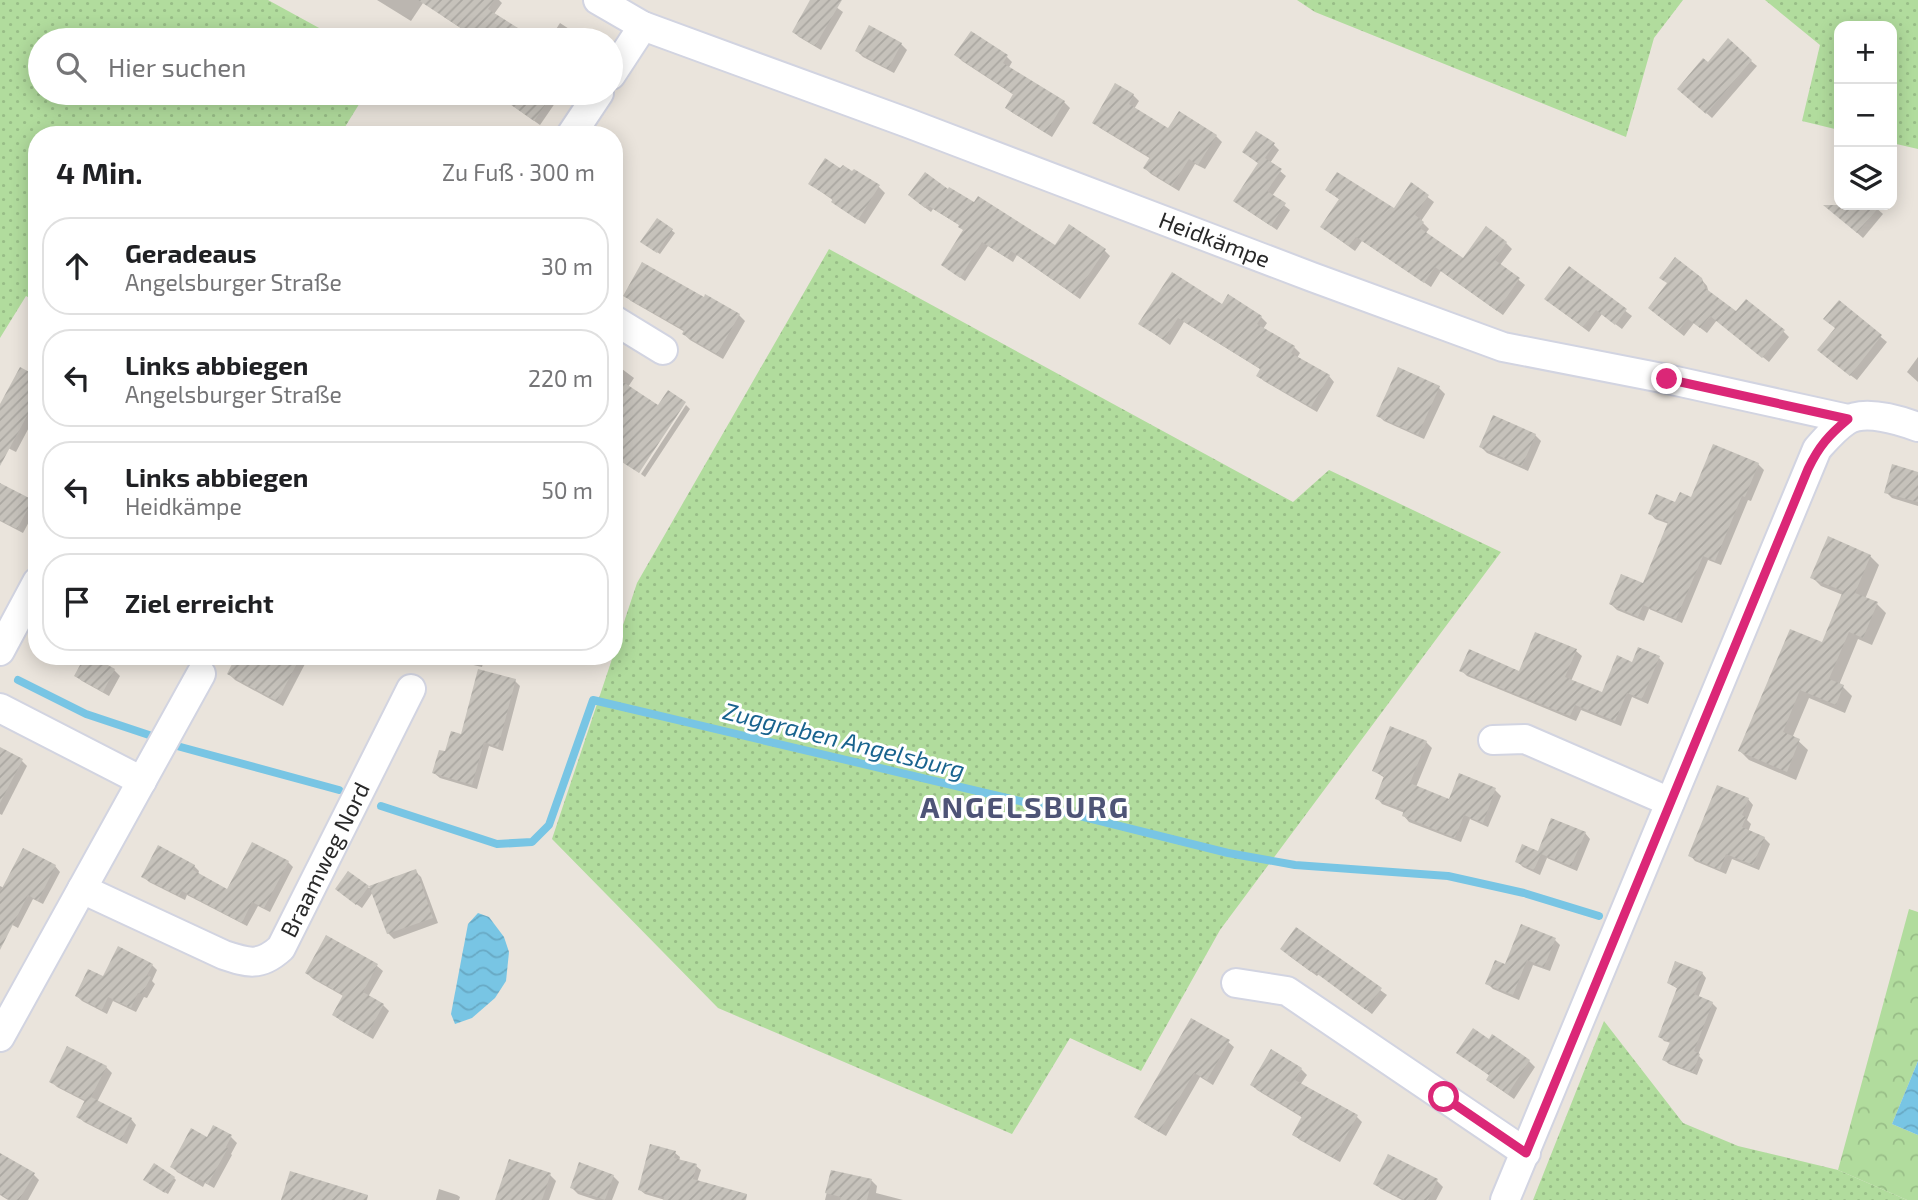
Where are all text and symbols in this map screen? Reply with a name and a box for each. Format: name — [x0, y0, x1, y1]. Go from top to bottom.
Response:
map controls — [1834, 21, 1897, 210]
button: + — [1834, 21, 1897, 84]
search box — [28, 28, 623, 105]
icon: search — [52, 48, 90, 86]
text: Hier suchen — [108, 51, 246, 82]
button: − — [1834, 84, 1897, 147]
button: layers — [1834, 147, 1897, 210]
text: 4 Min. — [56, 154, 143, 190]
text: Zu Fuß · 300 m — [442, 158, 595, 186]
street label: Heidkämpe — [1155, 205, 1274, 273]
text: Geradeaus — [125, 237, 257, 268]
icon: ahead — [58, 247, 96, 285]
text: 30 m — [541, 252, 593, 280]
text: Angelsburger Straße — [125, 268, 342, 296]
text: Links abbiegen — [125, 349, 309, 380]
icon: left — [58, 359, 96, 397]
route end — [1651, 363, 1682, 394]
text: 220 m — [528, 364, 593, 392]
text: Angelsburger Straße — [125, 380, 342, 408]
text: Links abbiegen — [125, 461, 309, 492]
icon: left — [58, 471, 96, 509]
text: 50 m — [542, 476, 593, 504]
text: Heidkämpe — [125, 492, 242, 520]
icon: arrive — [58, 583, 96, 621]
text: Ziel erreicht — [125, 587, 274, 618]
water label: Zuggraben Angelsburg — [720, 695, 968, 784]
street label: Braamweg Nord — [274, 777, 375, 941]
district label: ANGELSBURG — [920, 788, 1130, 824]
route start — [1428, 1081, 1459, 1112]

